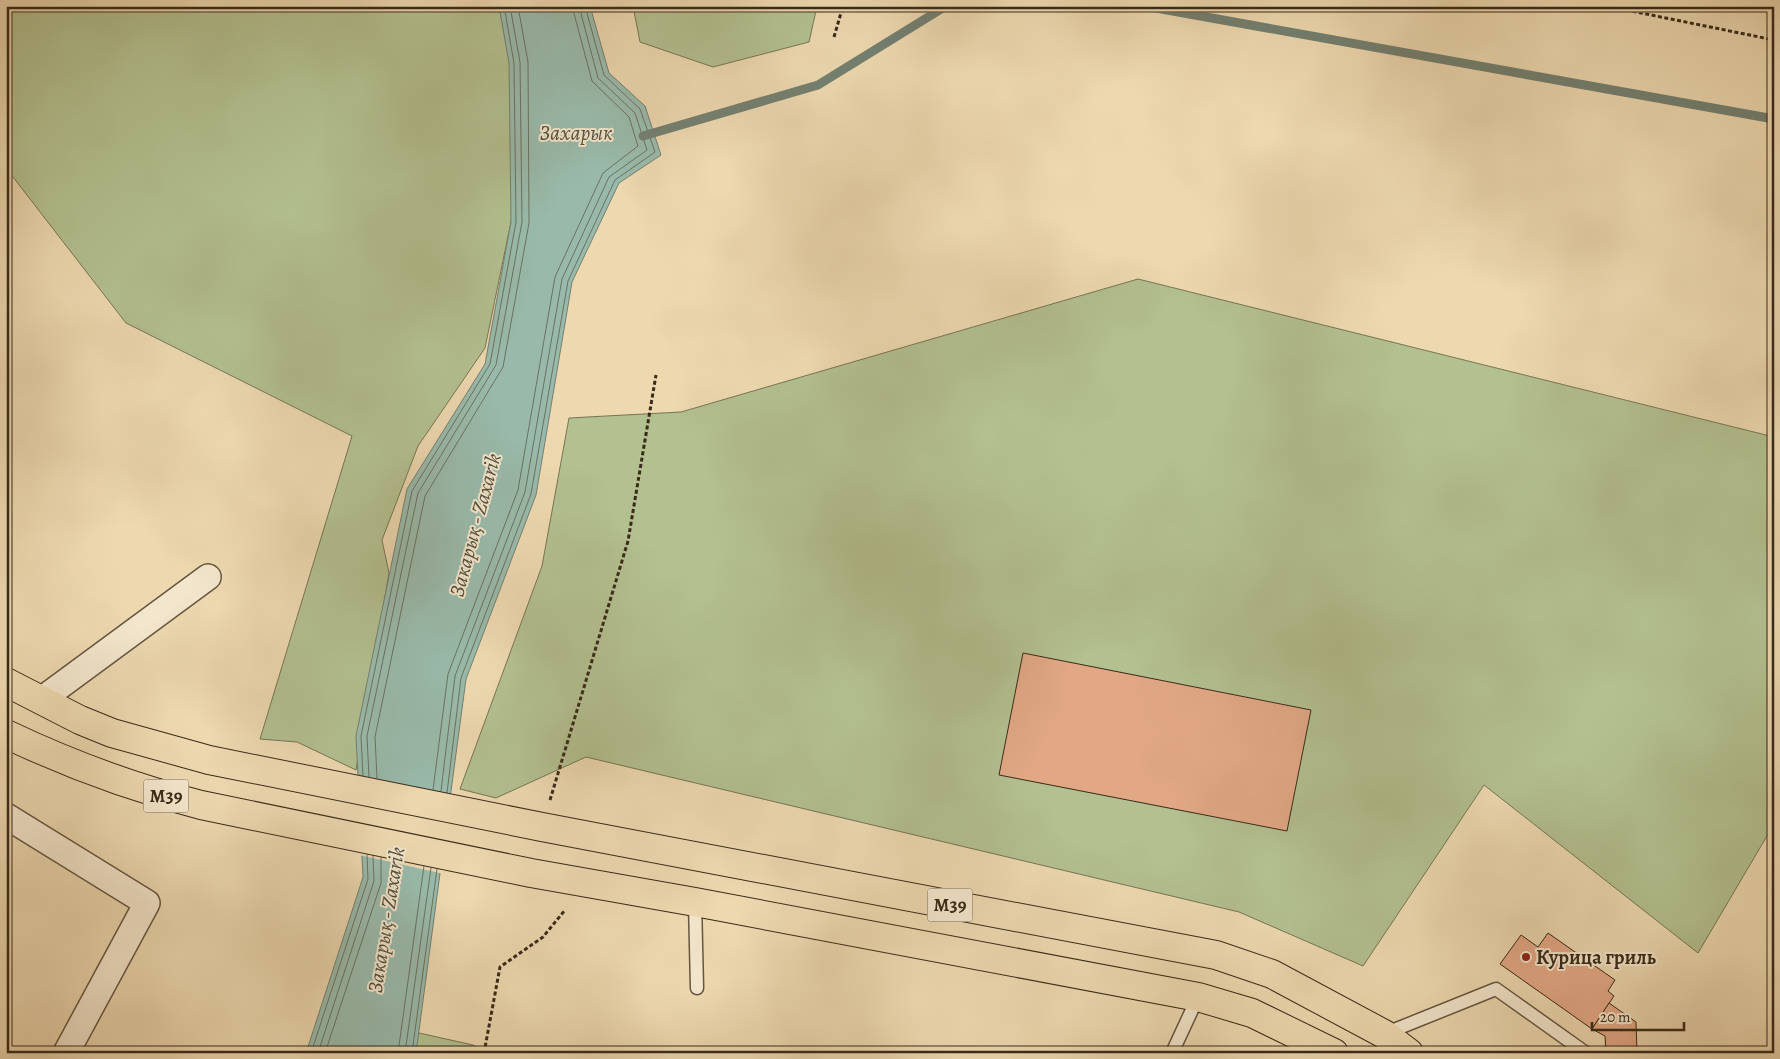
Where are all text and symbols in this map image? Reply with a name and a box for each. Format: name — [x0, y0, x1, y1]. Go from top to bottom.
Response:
water label: Захарык — [540, 119, 612, 147]
water label: Закарық - Zaxarik — [442, 450, 508, 600]
road number: M39 — [144, 779, 188, 812]
water label: Закарық - Zaxarik — [361, 845, 411, 995]
road number: M39 — [928, 888, 972, 922]
place label: Курица гриль — [1536, 944, 1656, 971]
marker: Курица гриль — [1520, 951, 1532, 963]
scale bar — [1592, 999, 1685, 1031]
text: 20 m — [1600, 1007, 1631, 1027]

